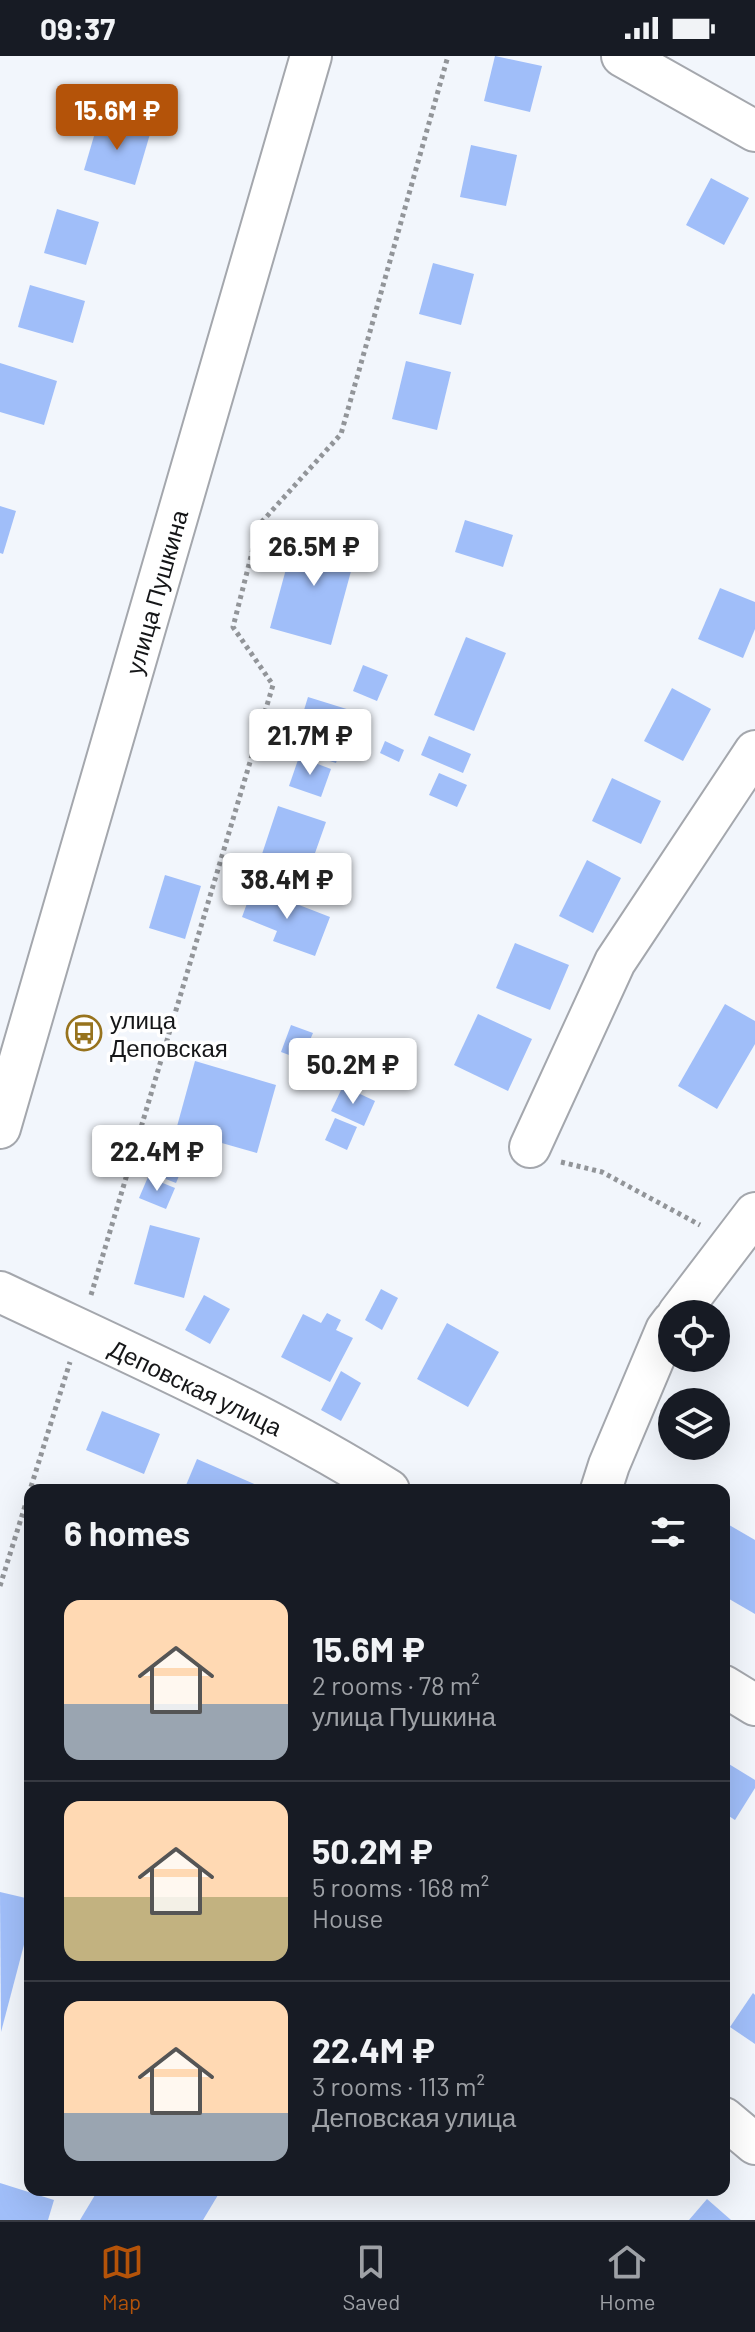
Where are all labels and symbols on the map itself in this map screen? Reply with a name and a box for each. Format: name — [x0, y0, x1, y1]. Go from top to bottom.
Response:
pin: 15.6M ₽ — [43, 84, 191, 152]
street label: улица Пушкина — [119, 506, 194, 678]
pin: 26.5M ₽ — [240, 520, 388, 588]
pin: 21.7M ₽ — [236, 709, 384, 777]
pin: 38.4M ₽ — [213, 853, 361, 921]
place label: улица Деповская — [110, 1005, 228, 1062]
bus stop icon: улица Деповская — [65, 1014, 103, 1052]
pin: 50.2M ₽ — [279, 1038, 427, 1106]
pin: 22.4M ₽ — [83, 1125, 231, 1193]
street label: Деповская улица — [105, 1333, 288, 1442]

